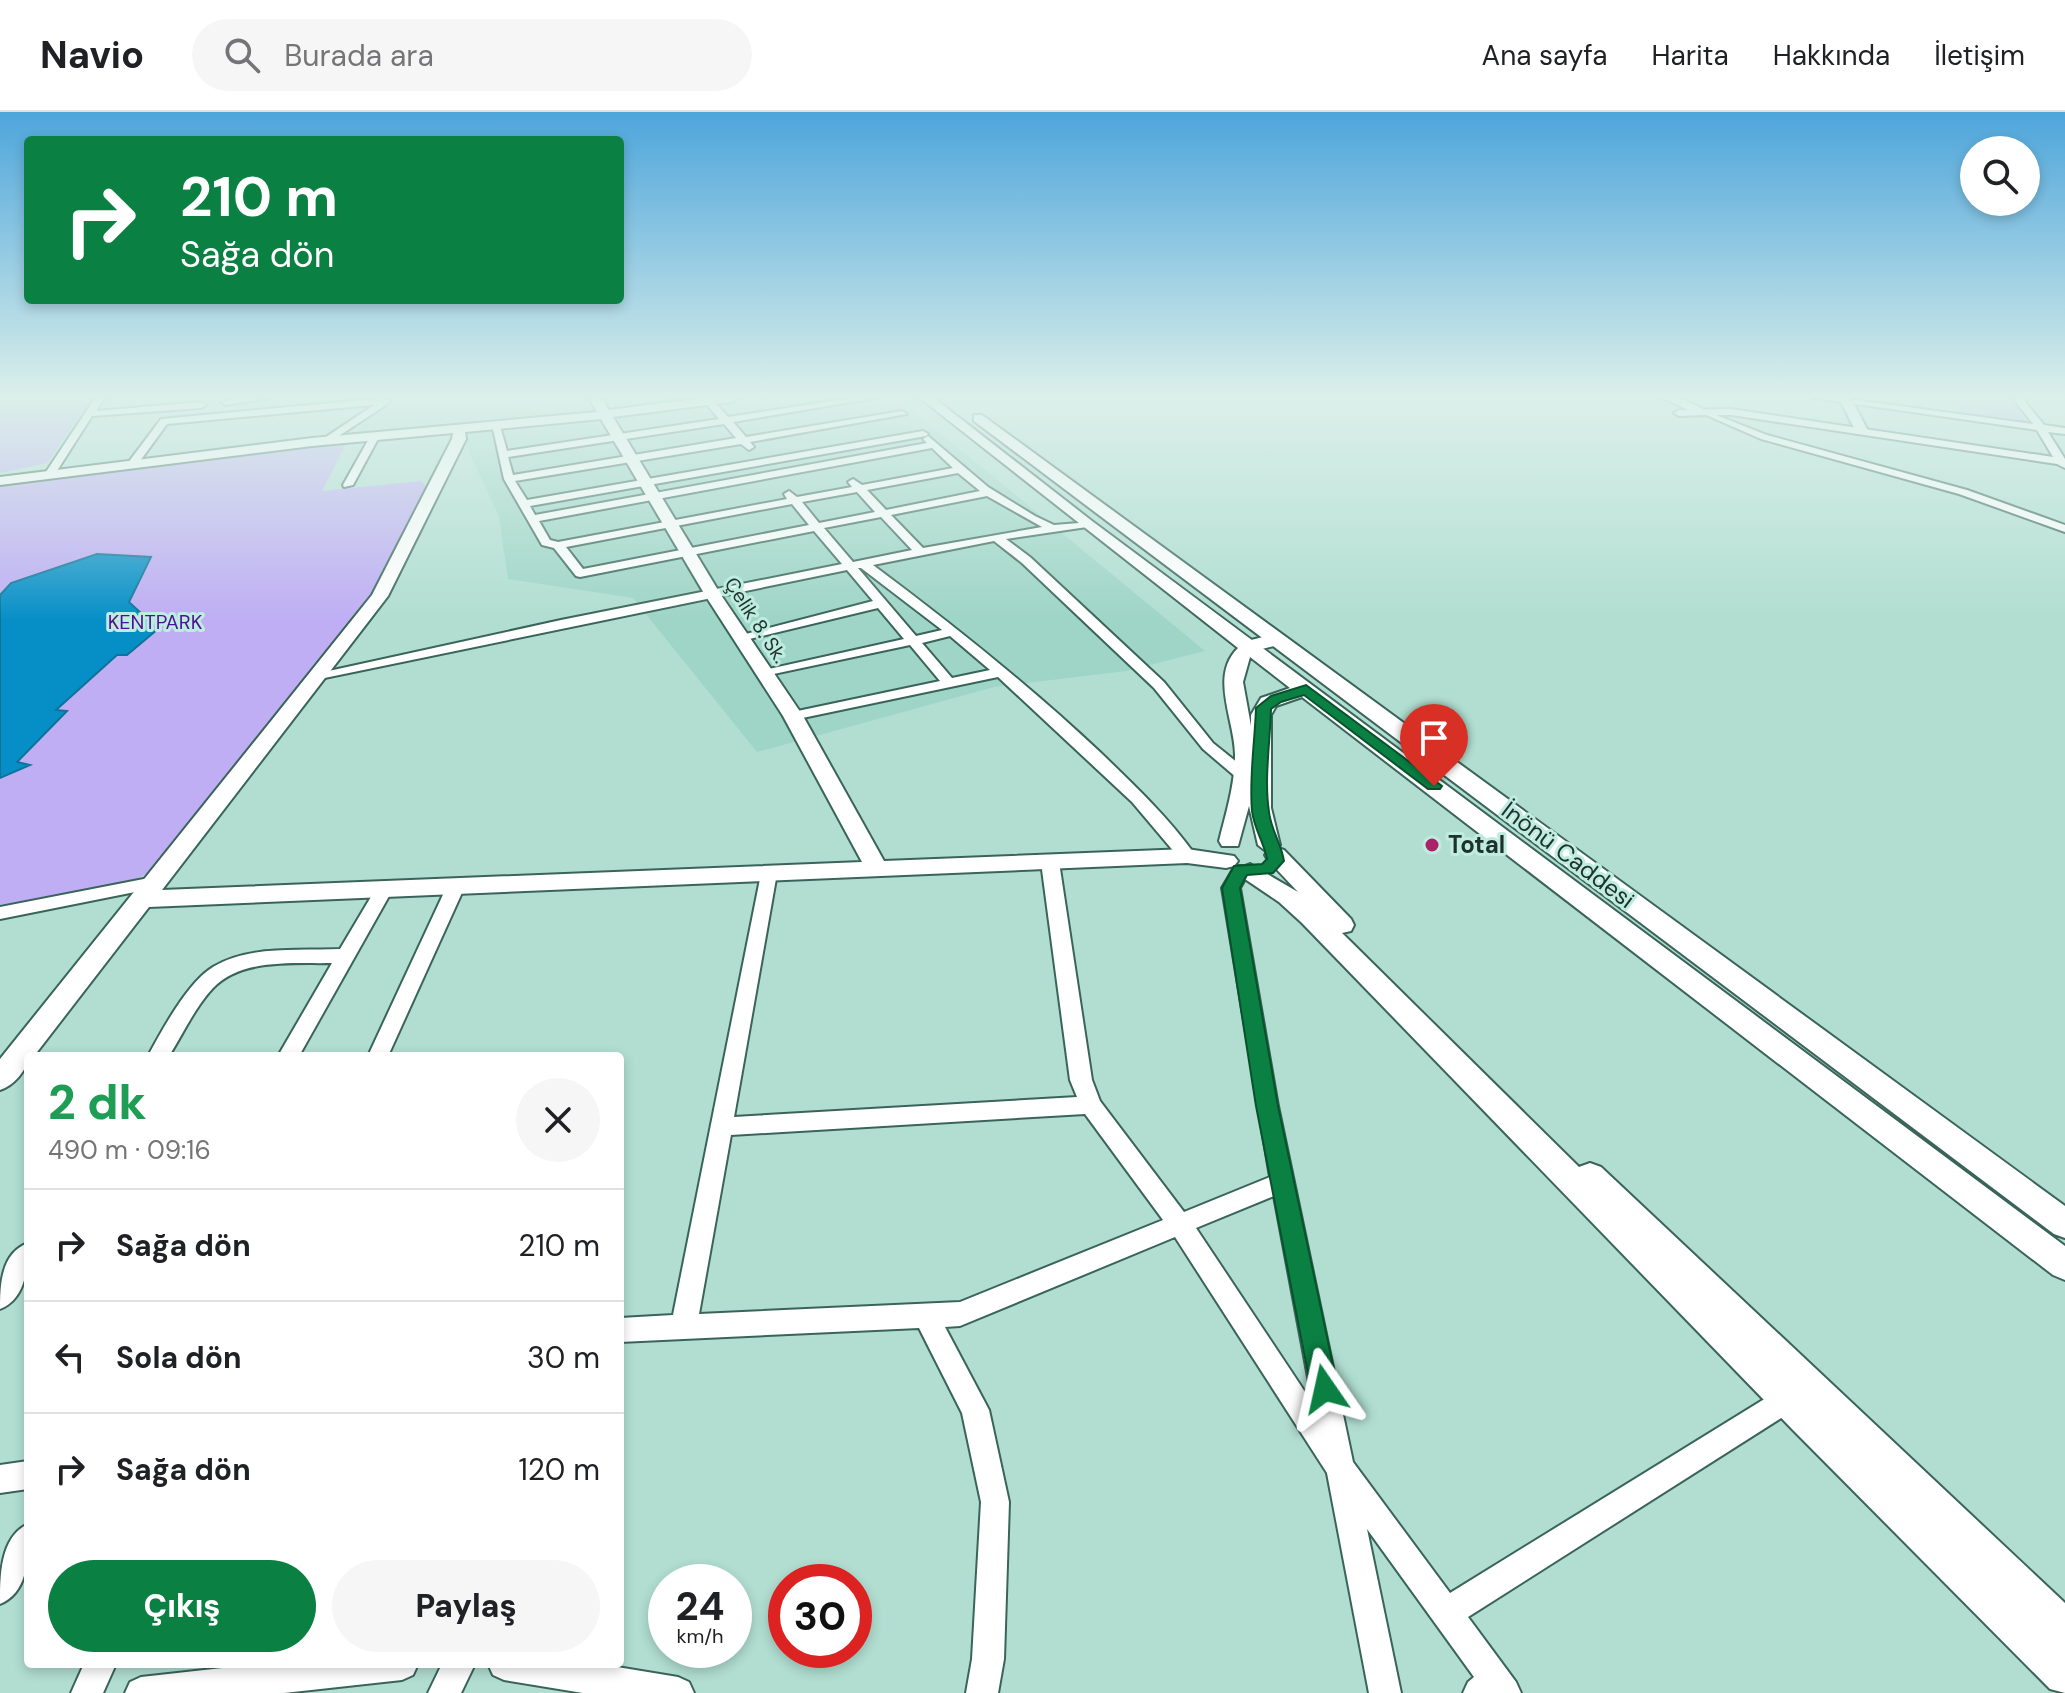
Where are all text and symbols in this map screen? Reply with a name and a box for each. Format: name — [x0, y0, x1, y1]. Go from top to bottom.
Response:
search box — [192, 19, 752, 91]
text: Navio — [40, 30, 144, 80]
icon: search — [220, 33, 264, 77]
text: Burada ara — [284, 36, 434, 75]
text: Ana sayfa — [1482, 37, 1608, 74]
text: Harita — [1652, 37, 1729, 74]
text: Hakkında — [1773, 37, 1890, 74]
text: İletişim — [1934, 37, 2025, 74]
map controls — [1960, 136, 2040, 216]
button: search — [1960, 136, 2040, 216]
text: 210 m — [180, 160, 338, 233]
icon: right — [48, 168, 152, 272]
text: Sağa dön — [180, 231, 334, 278]
street label: Çelik 8. Sk. — [719, 572, 793, 668]
park label: KENTPARK — [108, 609, 203, 635]
pin — [1400, 704, 1468, 786]
icon: arrive — [1412, 716, 1456, 760]
street label: İnönü Caddesi — [1496, 794, 1641, 915]
place label: Total — [1448, 829, 1505, 860]
marker: Total — [1423, 836, 1441, 854]
text: 2 dk — [48, 1071, 147, 1134]
button: close — [516, 1078, 600, 1162]
text: 490 m · 09:16 — [48, 1133, 211, 1167]
icon: right — [48, 1223, 92, 1267]
text: Sağa dön — [116, 1226, 251, 1265]
text: 210 m — [518, 1226, 600, 1265]
icon: left — [48, 1335, 92, 1379]
text: Sola dön — [116, 1338, 242, 1377]
text: 30 m — [527, 1338, 600, 1377]
position arrow — [1283, 1347, 1367, 1431]
icon: right — [48, 1447, 92, 1491]
text: Sağa dön — [116, 1450, 251, 1489]
text: 120 m — [518, 1450, 600, 1489]
button: Çıkış — [48, 1560, 316, 1652]
button: Paylaş — [332, 1560, 600, 1652]
speed limit sign: 30 — [768, 1564, 872, 1668]
text: 24 — [676, 1580, 724, 1632]
text: km/h — [676, 1623, 724, 1649]

